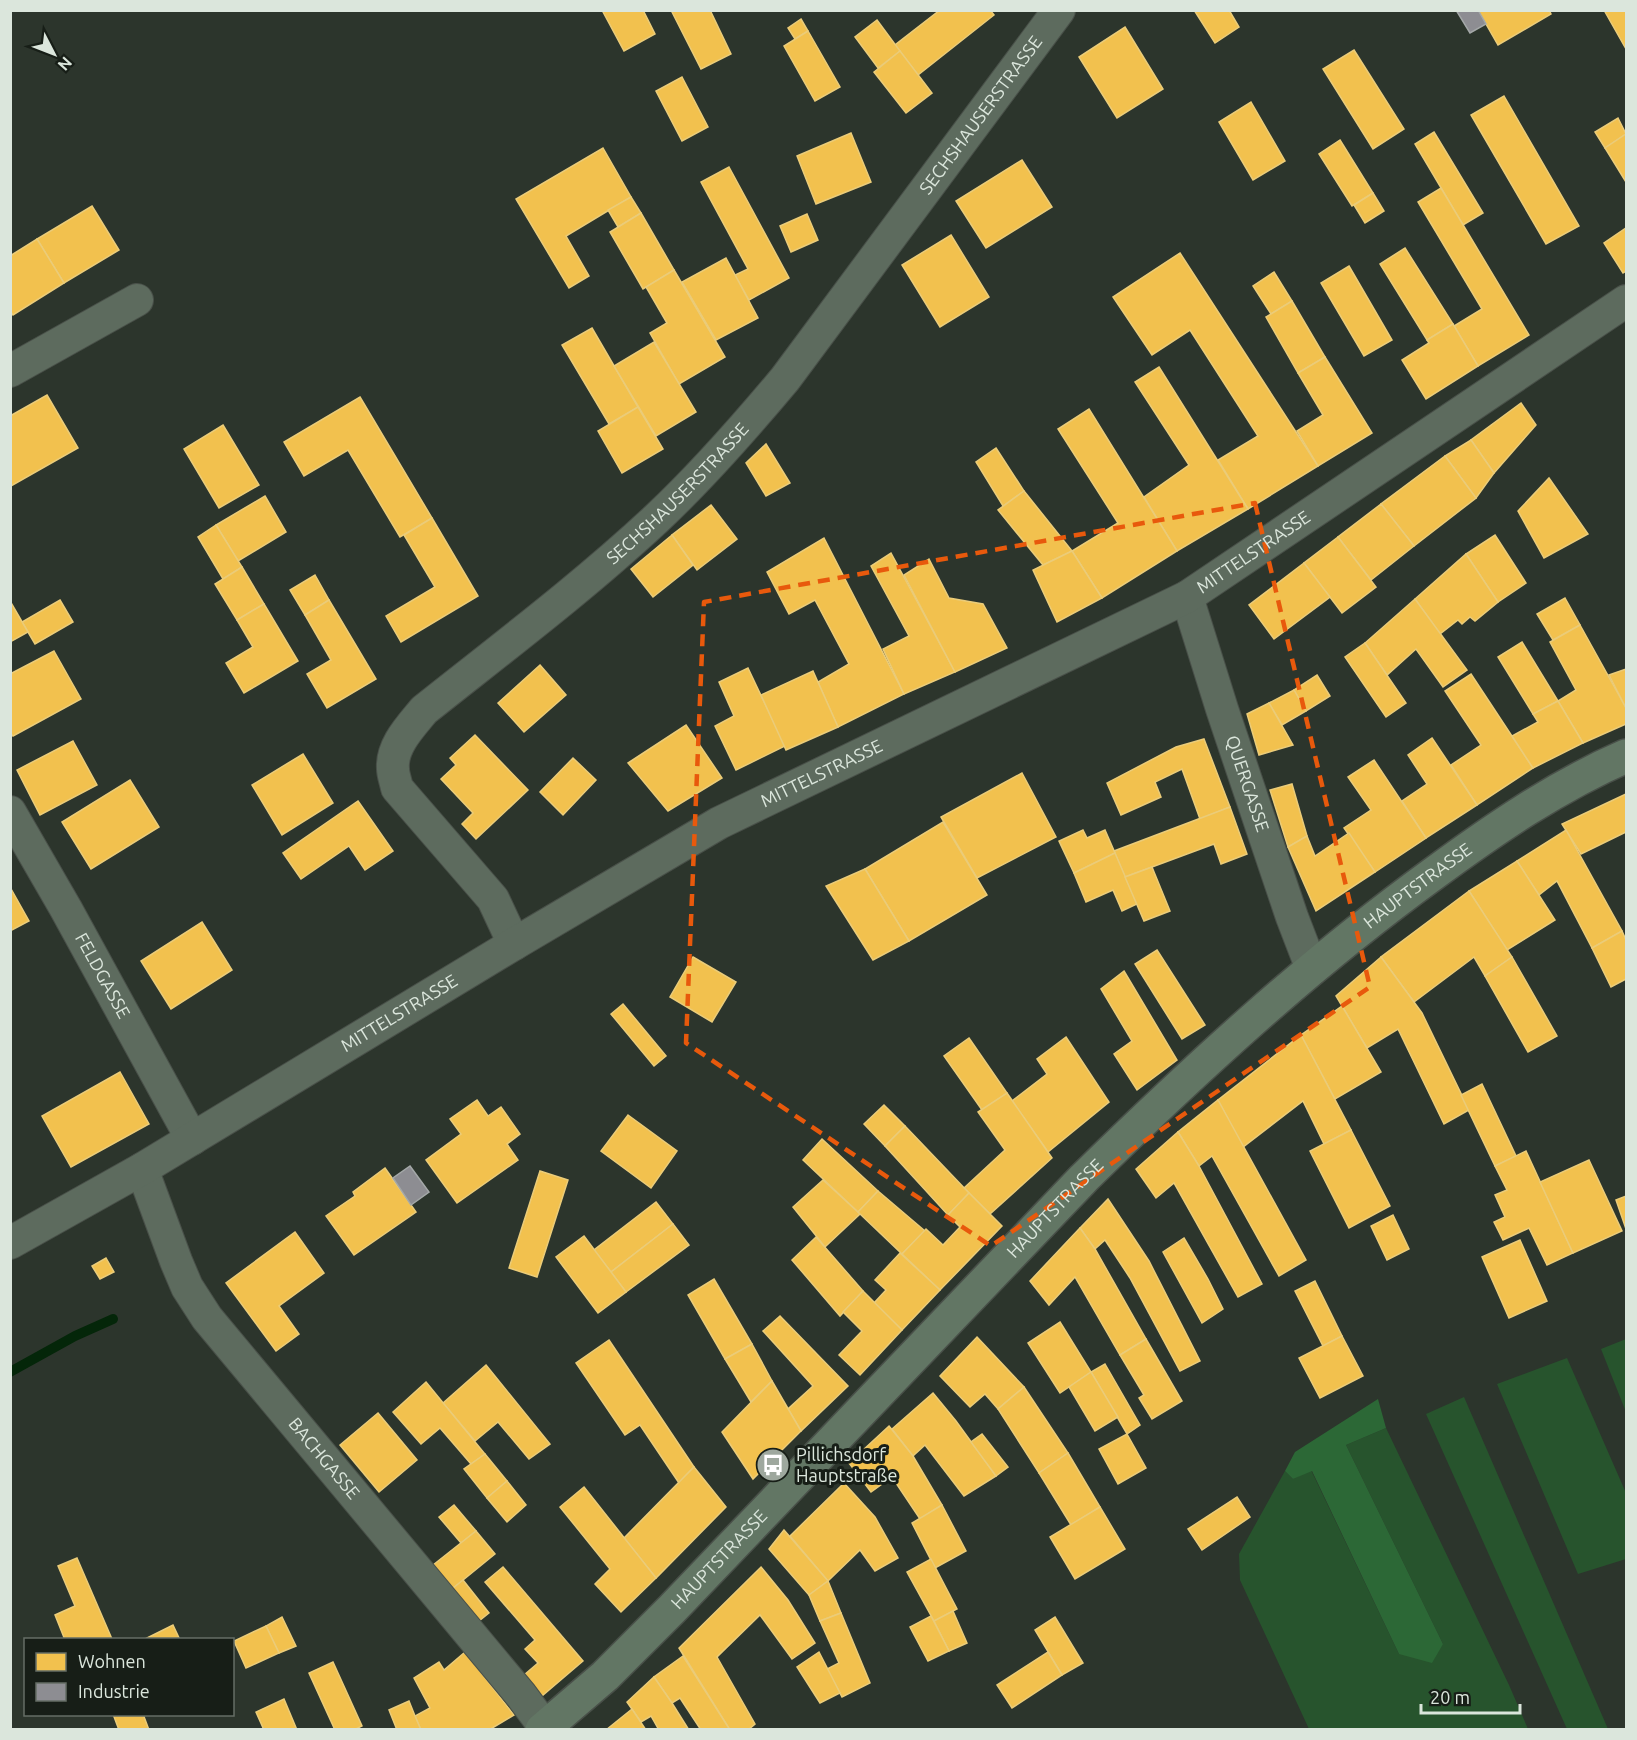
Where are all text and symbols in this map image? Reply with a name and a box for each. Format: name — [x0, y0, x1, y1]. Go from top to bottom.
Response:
north arrow — [24, 24, 84, 84]
street label: SECHSHAUSERSTRASSE — [915, 32, 1045, 197]
text: N — [54, 54, 76, 74]
street label: SECHSHAUSERSTRASSE — [602, 419, 752, 568]
street label: MITTELSTRASSE — [1192, 506, 1313, 597]
street label: QUERGASSE — [1222, 732, 1274, 834]
street label: MITTELSTRASSE — [757, 735, 885, 810]
street label: HAUPTSTRASSE — [1359, 838, 1475, 932]
street label: FELDGASSE — [72, 929, 135, 1021]
street label: MITTELSTRASSE — [337, 970, 461, 1055]
street label: HAUPTSTRASSE — [1002, 1154, 1107, 1261]
street label: BACHGASSE — [285, 1413, 364, 1502]
place label: Pillichsdorf Hauptstraße — [796, 1444, 897, 1485]
bus stop icon: Pillichsdorf Hauptstraße — [755, 1447, 791, 1483]
street label: HAUPTSTRASSE — [666, 1505, 770, 1613]
legend — [24, 1638, 234, 1716]
text: Wohnen — [78, 1651, 146, 1671]
scale bar — [1421, 1677, 1520, 1715]
text: Industrie — [78, 1681, 150, 1701]
text: 20 m — [1430, 1687, 1470, 1707]

